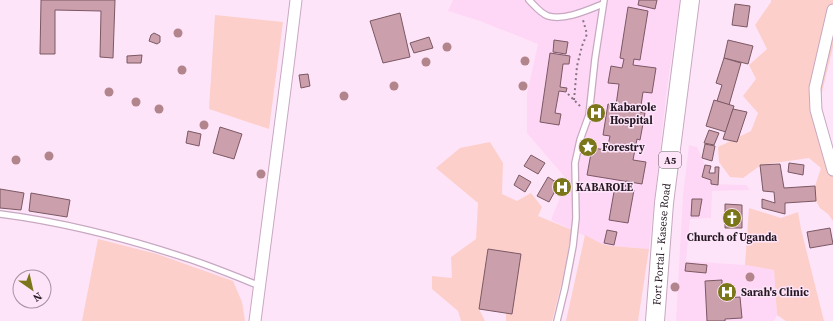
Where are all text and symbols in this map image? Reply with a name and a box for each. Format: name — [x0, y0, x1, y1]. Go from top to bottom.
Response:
place label: Kabarole Hospital — [610, 100, 657, 128]
hospital icon: Kabarole Hospital — [585, 102, 607, 124]
place icon: Forestry — [577, 136, 599, 158]
place label: Forestry — [602, 140, 645, 155]
road number: A5 — [659, 152, 681, 168]
hospital icon: KABAROLE — [551, 176, 573, 198]
place label: KABAROLE — [576, 180, 633, 195]
street label: Fort Portal - Kasese Road — [649, 182, 674, 306]
church icon: Church of Uganda — [721, 207, 743, 229]
place label: Church of Uganda — [687, 230, 777, 245]
north arrow — [12, 269, 52, 309]
hospital icon: Sarah's Clinic — [716, 281, 738, 303]
place label: Sarah's Clinic — [741, 285, 809, 300]
text: N — [30, 288, 45, 305]

